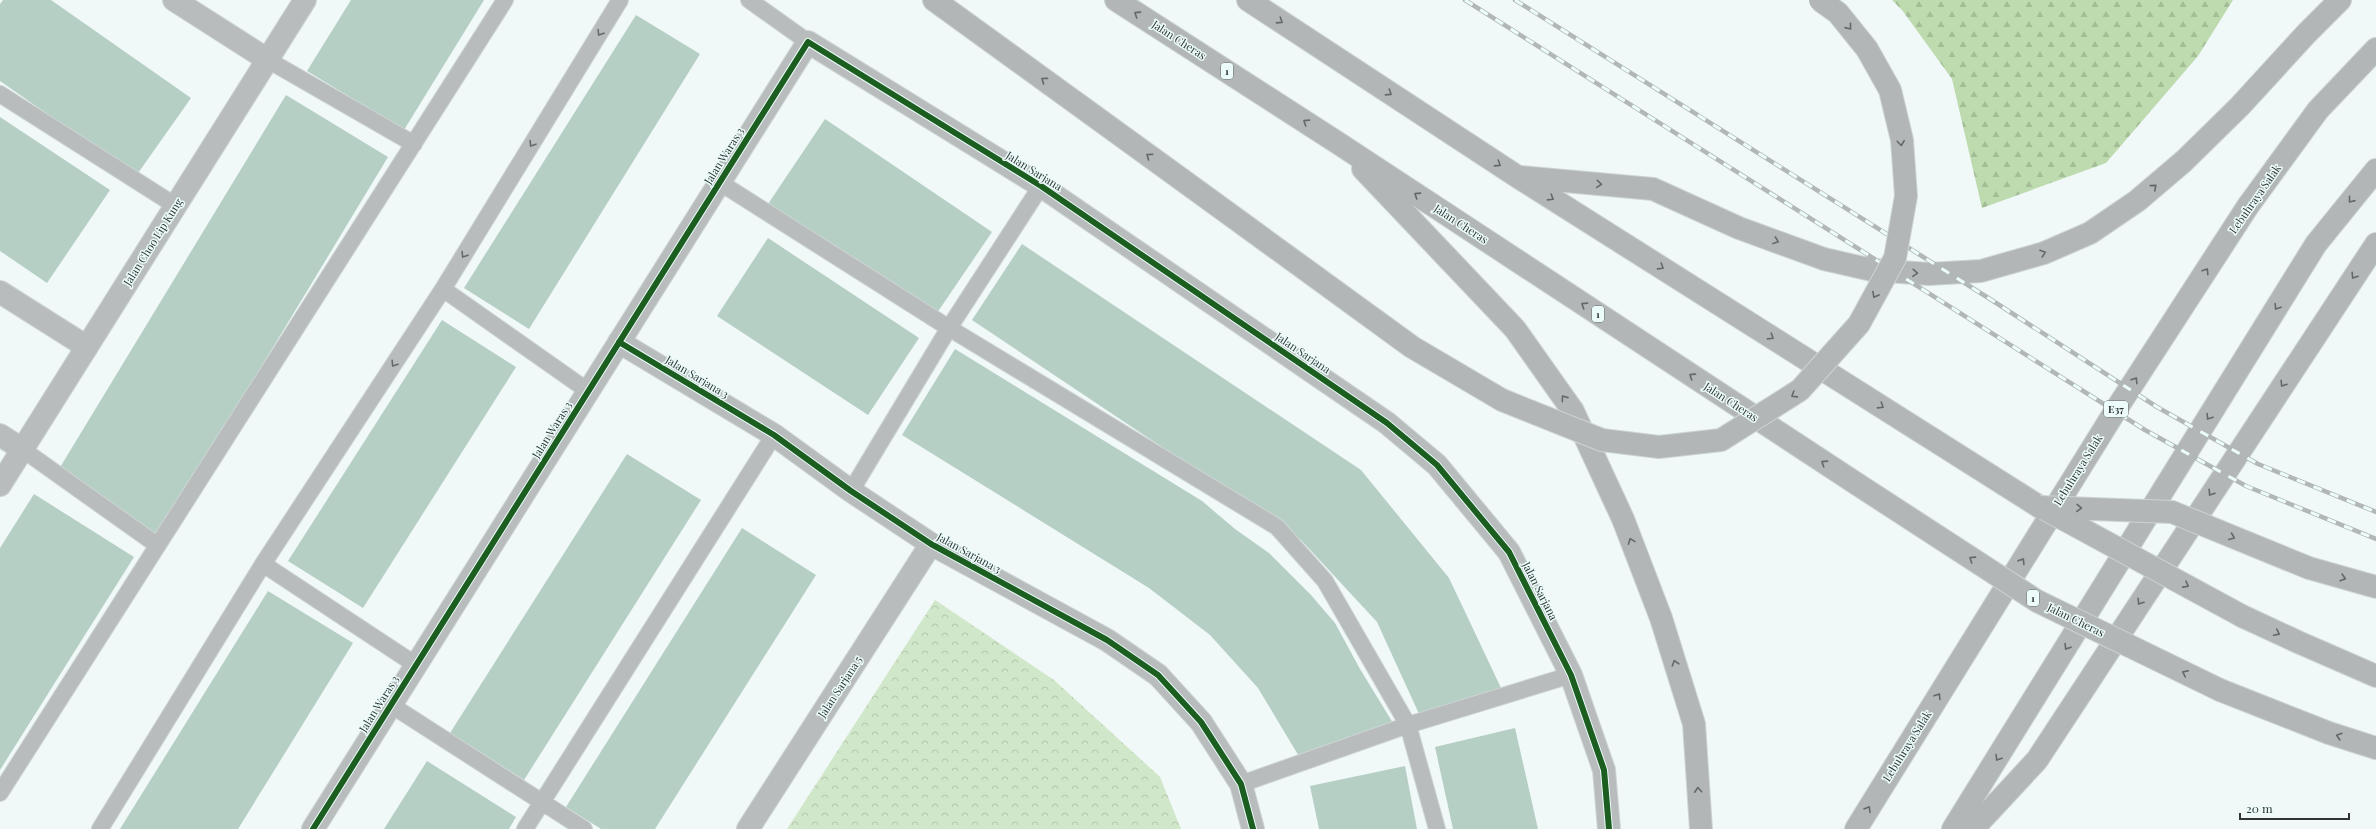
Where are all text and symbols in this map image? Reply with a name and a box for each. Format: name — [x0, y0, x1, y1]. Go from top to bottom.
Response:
one-way arrow — [1135, 12, 1142, 19]
street label: Jalan Cheras — [1148, 16, 1209, 63]
one-way arrow — [1276, 17, 1283, 24]
one-way arrow — [1844, 22, 1851, 29]
one-way arrow — [597, 29, 605, 36]
road number: 1 — [1221, 63, 1233, 79]
one-way arrow — [1041, 78, 1048, 85]
one-way arrow — [1385, 88, 1392, 96]
one-way arrow — [1303, 119, 1310, 127]
street label: Jalan Waras 3 — [700, 124, 747, 188]
one-way arrow — [529, 140, 537, 147]
one-way arrow — [1897, 140, 1906, 146]
street label: Jalan Sarjana — [1003, 147, 1066, 194]
one-way arrow — [1146, 153, 1153, 161]
one-way arrow — [1494, 159, 1501, 167]
street label: Lebuhraya Salak — [2225, 161, 2284, 236]
one-way arrow — [1596, 180, 1602, 189]
one-way arrow — [2149, 184, 2156, 191]
one-way arrow — [1414, 192, 1421, 199]
one-way arrow — [1547, 193, 1554, 201]
street label: Jalan Choo Lip Kung — [119, 195, 186, 289]
one-way arrow — [2349, 196, 2356, 203]
street label: Jalan Cheras — [1430, 200, 1491, 247]
one-way arrow — [1772, 237, 1779, 245]
one-way arrow — [2039, 249, 2046, 258]
one-way arrow — [461, 251, 469, 258]
one-way arrow — [1657, 263, 1664, 270]
one-way arrow — [1912, 268, 1919, 277]
one-way arrow — [2201, 268, 2209, 275]
one-way arrow — [2352, 271, 2359, 278]
one-way arrow — [1872, 290, 1880, 298]
one-way arrow — [1581, 302, 1588, 309]
one-way arrow — [2274, 303, 2282, 310]
road number: 1 — [1592, 306, 1604, 322]
street label: Jalan Sarjana — [1272, 328, 1334, 377]
one-way arrow — [1767, 332, 1774, 340]
street label: Jalan Sarjana 3 — [662, 351, 732, 401]
one-way arrow — [391, 360, 398, 367]
one-way arrow — [1689, 373, 1696, 381]
one-way arrow — [2130, 377, 2138, 384]
street label: Jalan Cheras — [1700, 378, 1761, 425]
one-way arrow — [2280, 380, 2287, 387]
one-way arrow — [1791, 390, 1798, 397]
one-way arrow — [1561, 395, 1569, 402]
street label: Jalan Waras 3 — [528, 398, 575, 462]
one-way arrow — [1877, 401, 1884, 409]
road number: E37 — [2104, 401, 2128, 417]
one-way arrow — [2206, 413, 2213, 420]
street label: Lebuhraya Salak — [2050, 431, 2105, 508]
one-way arrow — [1821, 460, 1828, 468]
one-way arrow — [2209, 489, 2216, 496]
one-way arrow — [2076, 504, 2082, 513]
street label: Jalan Sarjana 3 — [934, 528, 1004, 576]
one-way arrow — [2229, 532, 2236, 540]
one-way arrow — [1628, 537, 1636, 544]
one-way arrow — [1969, 556, 1976, 564]
street label: Jalan Sarjana — [1519, 558, 1562, 623]
one-way arrow — [2017, 558, 2024, 565]
one-way arrow — [2339, 573, 2346, 582]
one-way arrow — [2182, 581, 2189, 588]
road number: 1 — [2027, 590, 2039, 606]
one-way arrow — [2137, 598, 2145, 605]
street label: Jalan Cheras — [2044, 599, 2107, 640]
one-way arrow — [2273, 628, 2280, 635]
one-way arrow — [2064, 643, 2071, 650]
street label: Jalan Sarjana 5 — [813, 653, 865, 721]
one-way arrow — [1671, 660, 1680, 667]
one-way arrow — [2182, 670, 2190, 678]
street label: Jalan Waras 3 — [355, 672, 402, 736]
one-way arrow — [1933, 693, 1941, 700]
street label: Lebuhraya Salak — [1879, 707, 1934, 784]
one-way arrow — [2335, 732, 2342, 741]
one-way arrow — [1996, 754, 2003, 761]
one-way arrow — [1694, 787, 1703, 793]
scale bar — [2240, 795, 2349, 821]
text: 20 m — [2246, 800, 2273, 816]
one-way arrow — [1864, 806, 1871, 813]

